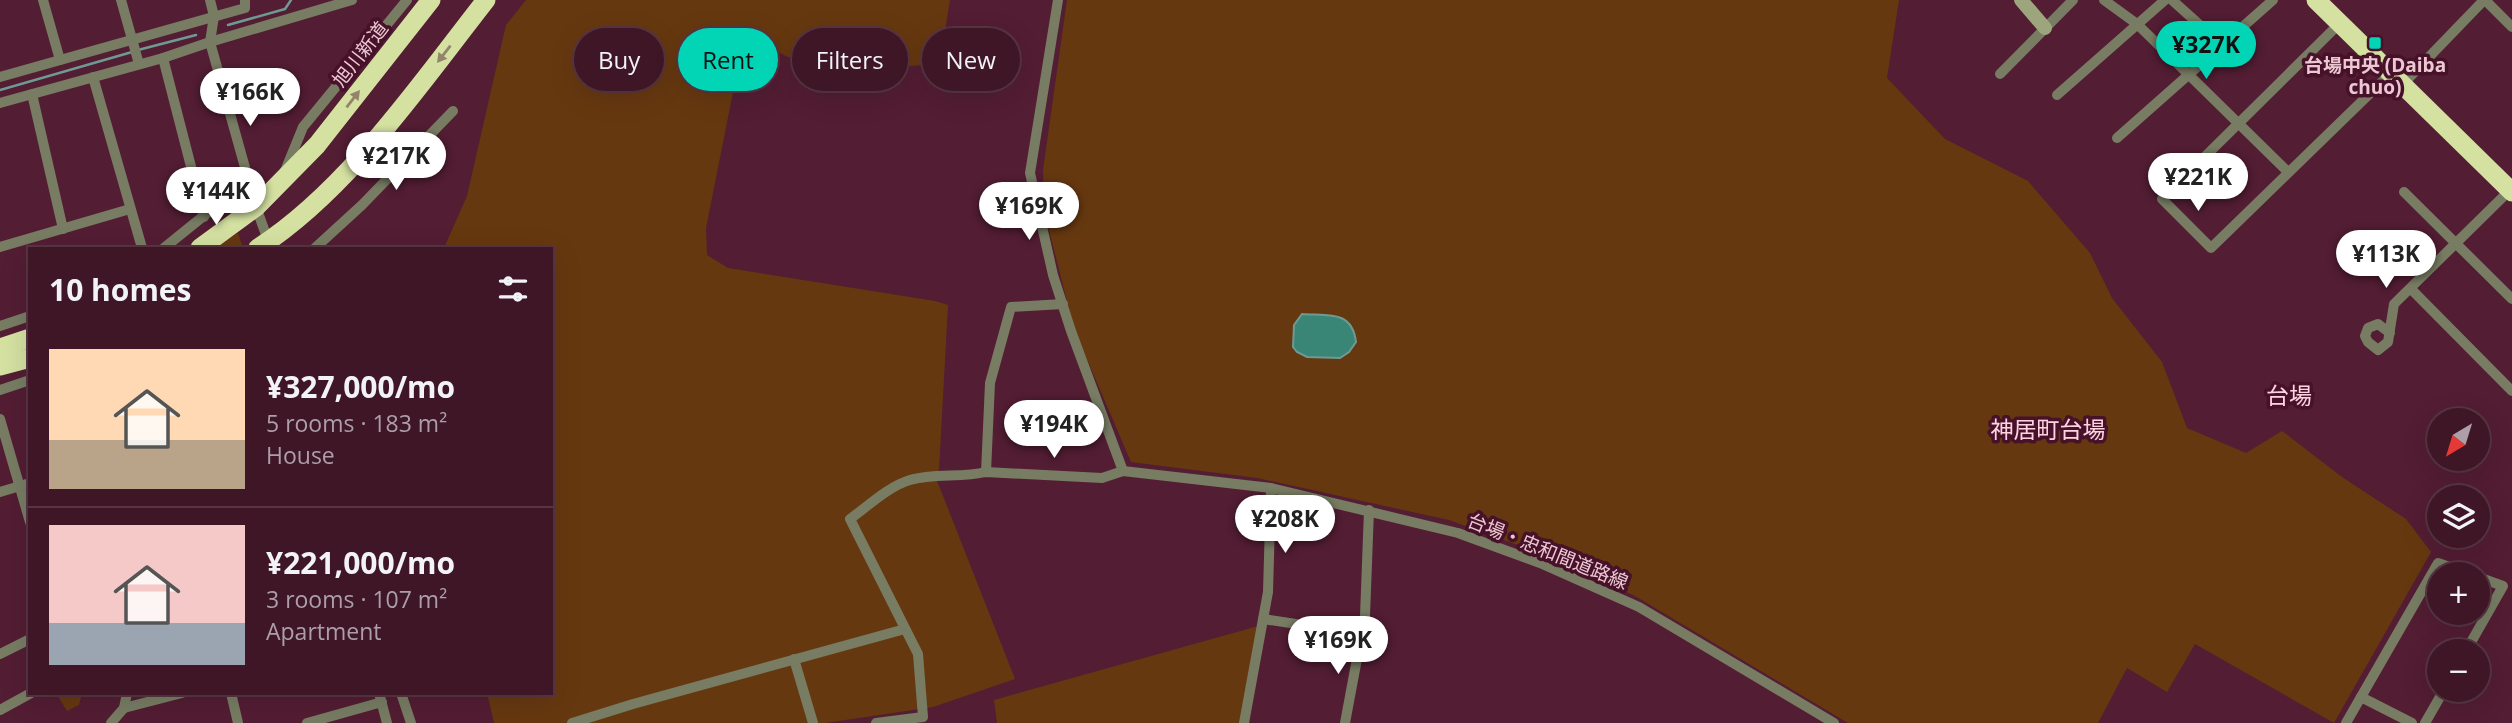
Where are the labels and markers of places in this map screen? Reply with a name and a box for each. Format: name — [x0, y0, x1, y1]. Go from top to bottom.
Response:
pin: ¥327K — [2157, 22, 2255, 81]
marker: 台場中央 (Daiba chuo) — [2367, 35, 2383, 51]
place label: 台場中央 (Daiba chuo) — [2304, 52, 2446, 100]
pin: ¥166K — [201, 68, 299, 128]
pin: ¥217K — [347, 132, 445, 192]
pin: ¥221K — [2149, 154, 2247, 213]
pin: ¥144K — [167, 168, 265, 227]
pin: ¥169K — [980, 182, 1078, 242]
pin: ¥113K — [2337, 230, 2435, 290]
pin: ¥194K — [1005, 400, 1103, 460]
pin: ¥208K — [1236, 496, 1334, 555]
pin: ¥169K — [1289, 616, 1387, 676]

